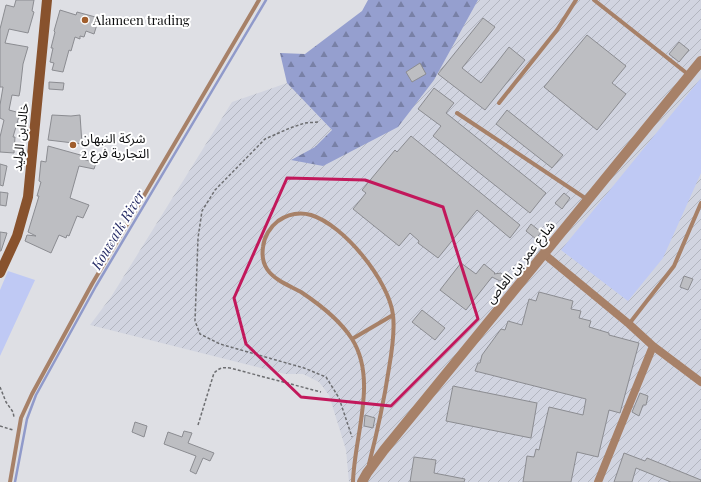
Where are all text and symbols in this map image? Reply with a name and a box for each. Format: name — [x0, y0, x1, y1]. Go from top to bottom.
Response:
place label: Alameen trading — [92, 11, 190, 28]
marker: Alameen trading — [80, 15, 90, 25]
street label: خالدابن الوليد — [7, 102, 33, 172]
place label: شركة النبهان التجارية فرع 2 — [81, 129, 149, 164]
marker: شركة النبهان التجارية فرع 2 — [68, 140, 78, 150]
water label: Kouwaik River — [86, 186, 149, 274]
street label: شارع عمر بن العاص — [481, 217, 560, 308]

